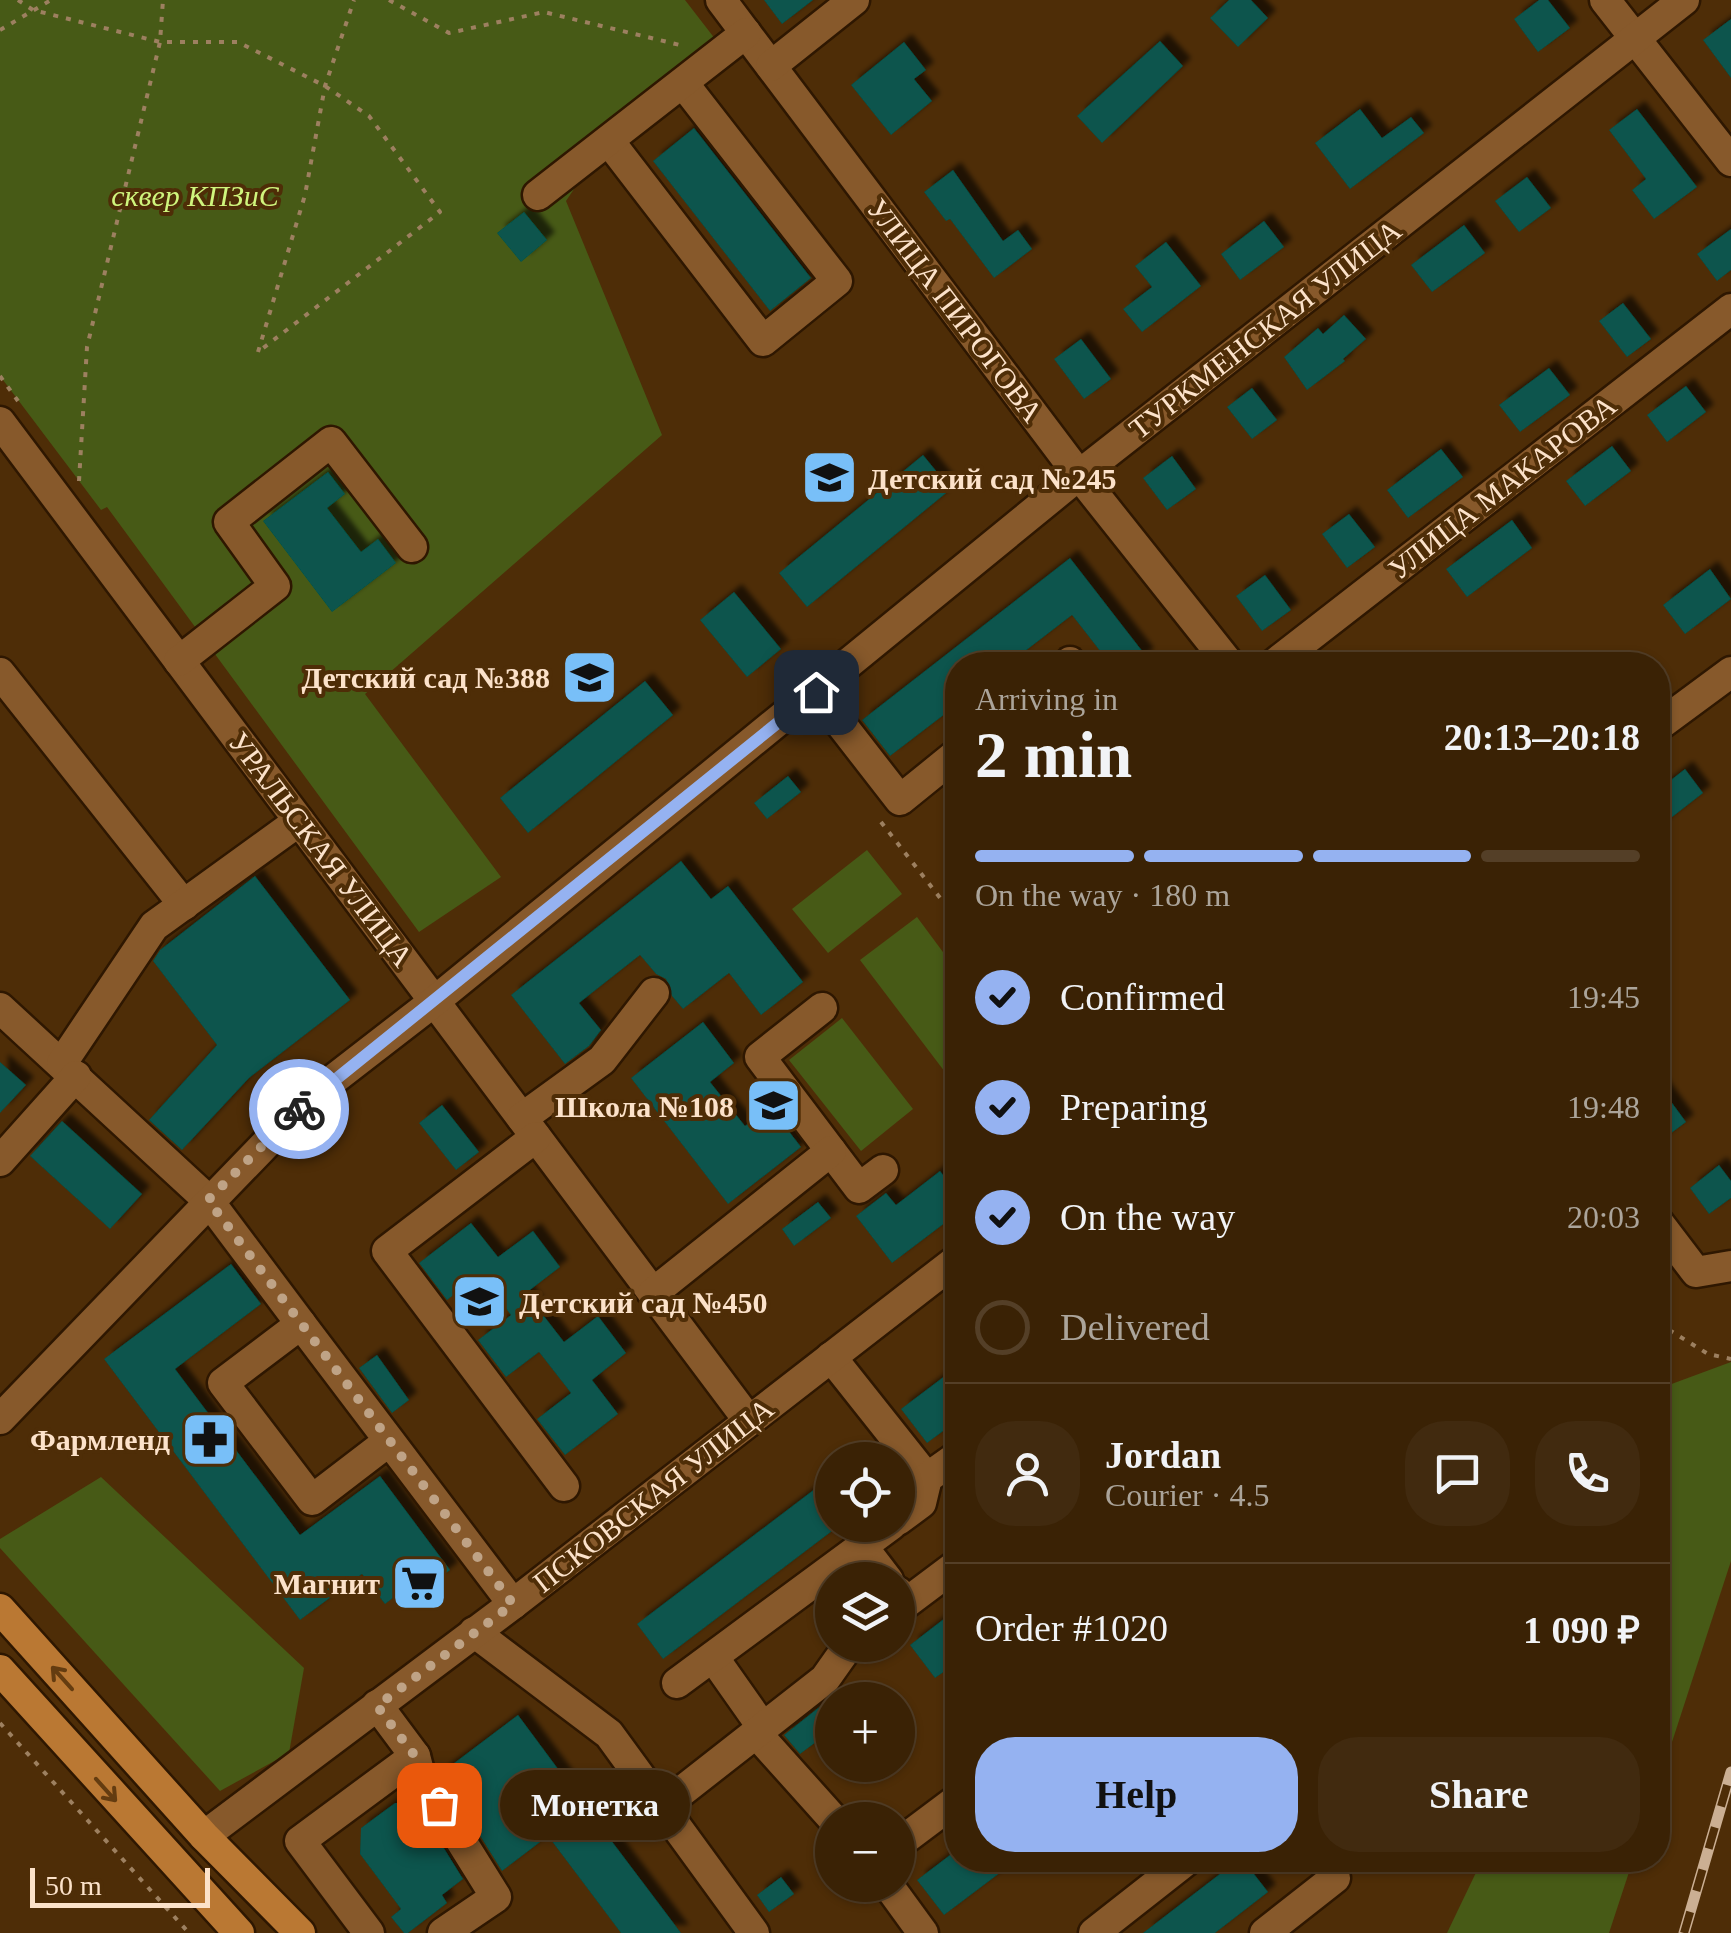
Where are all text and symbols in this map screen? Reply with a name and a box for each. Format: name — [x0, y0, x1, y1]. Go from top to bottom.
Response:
park label: сквер КПЗиС — [111, 179, 280, 212]
street label: УЛИЦА ПИРОГОВА — [860, 192, 1050, 428]
street label: ТУРКМЕНСКАЯ УЛИЦА — [1123, 213, 1408, 445]
street label: УЛИЦА МАКАРОВА — [1382, 388, 1622, 586]
school or university icon: Детский сад №245 — [799, 448, 859, 508]
place label: Детский сад №245 — [868, 462, 1117, 495]
school or university icon: Детский сад №388 — [559, 647, 619, 707]
pin — [774, 650, 859, 735]
place label: Детский сад №388 — [301, 661, 550, 694]
icon: home — [789, 665, 844, 720]
text: Arriving in — [975, 681, 1118, 717]
text: 20:13–20:18 — [1444, 716, 1640, 758]
text: 2 min — [975, 719, 1132, 791]
street label: УРАЛЬСКАЯ УЛИЦА — [222, 725, 420, 973]
text: On the way · 180 m — [975, 877, 1230, 913]
icon: check — [975, 970, 1030, 1025]
text: Confirmed — [1060, 976, 1225, 1018]
text: 19:45 — [1567, 979, 1640, 1015]
courier — [249, 1059, 349, 1159]
school or university icon: Школа №108 — [743, 1076, 803, 1136]
icon: check — [975, 1080, 1030, 1135]
icon: bike — [272, 1082, 327, 1137]
text: Preparing — [1060, 1086, 1208, 1128]
text: 19:48 — [1567, 1089, 1640, 1125]
place label: Школа №108 — [555, 1090, 734, 1123]
icon: check — [975, 1190, 1030, 1245]
text: On the way — [1060, 1196, 1235, 1238]
text: 20:03 — [1567, 1199, 1640, 1235]
school or university icon: Детский сад №450 — [450, 1272, 510, 1332]
place label: Детский сад №450 — [519, 1286, 768, 1319]
text: Delivered — [1060, 1306, 1210, 1348]
street label: ПСКОВСКАЯ УЛИЦА — [527, 1391, 780, 1599]
pharmacy icon: Фармленд — [179, 1409, 239, 1469]
button: person — [975, 1421, 1080, 1526]
button: chat — [1405, 1421, 1510, 1526]
button: phone — [1535, 1421, 1640, 1526]
place label: Фармленд — [30, 1423, 170, 1456]
text: Jordan — [1105, 1434, 1221, 1476]
map controls — [815, 1442, 915, 1902]
button: locate — [815, 1442, 915, 1542]
text: Courier · 4.5 — [1105, 1477, 1269, 1513]
supermarket icon: Магнит — [389, 1553, 449, 1613]
button: layers — [815, 1562, 915, 1662]
place label: Магнит — [274, 1567, 380, 1600]
text: Order #1020 — [975, 1607, 1168, 1649]
text: 1 090 ₽ — [1523, 1609, 1640, 1651]
one-way arrow — [50, 1666, 73, 1691]
button: + — [815, 1682, 915, 1782]
button: Help — [975, 1737, 1298, 1852]
button: Share — [1318, 1737, 1640, 1852]
pin — [397, 1763, 482, 1848]
callout: Монетка — [499, 1770, 689, 1840]
one-way arrow — [94, 1777, 117, 1802]
icon: bag — [412, 1778, 467, 1833]
text: Монетка — [531, 1787, 659, 1823]
button: − — [815, 1802, 915, 1902]
scale bar — [30, 1863, 210, 1908]
text: 50 m — [45, 1870, 102, 1901]

